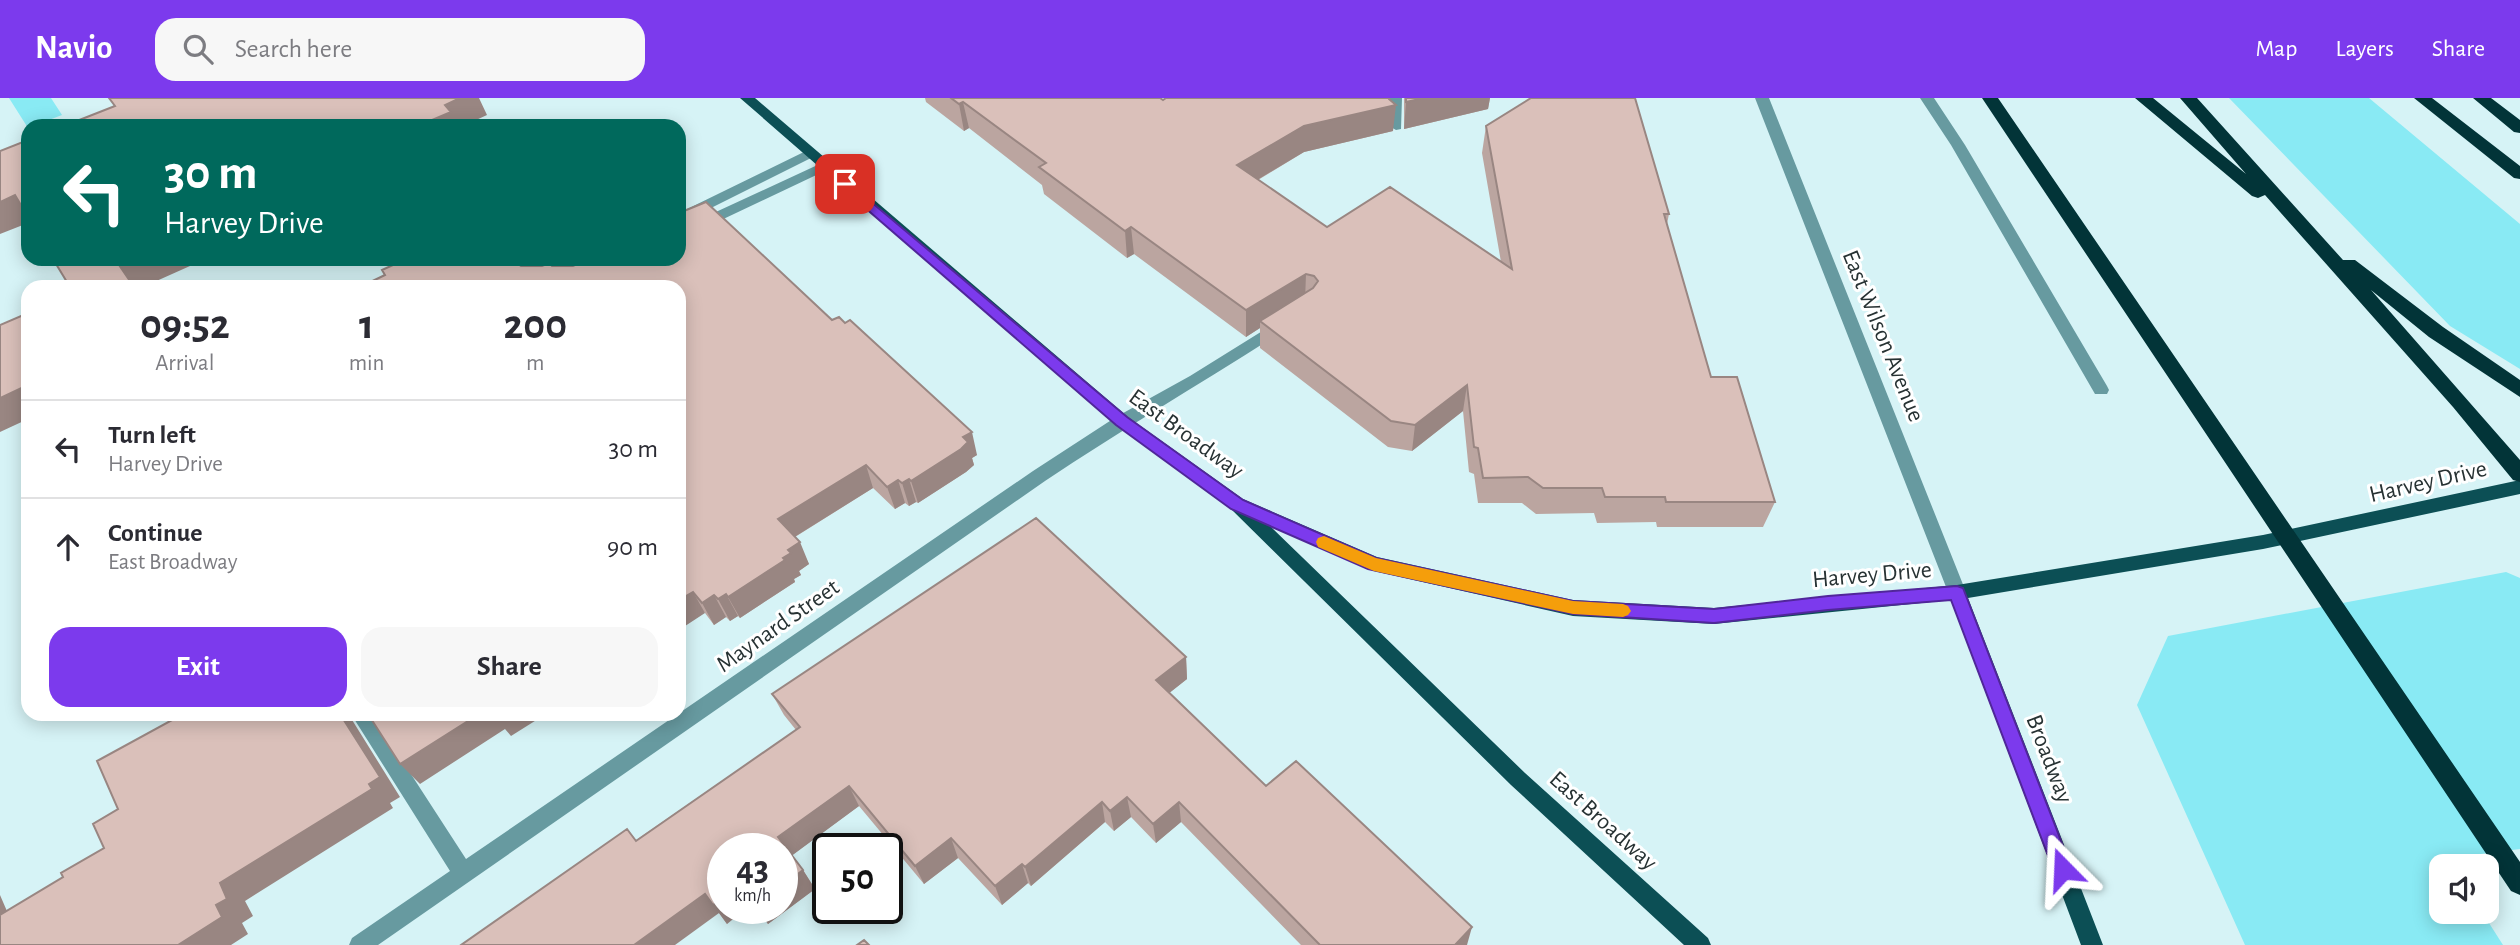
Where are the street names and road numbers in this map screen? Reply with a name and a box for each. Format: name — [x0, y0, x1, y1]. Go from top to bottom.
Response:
street label: East Wilson Avenue — [1838, 247, 1928, 425]
street label: East Broadway — [1124, 385, 1248, 483]
street label: Harvey Drive — [2367, 457, 2489, 507]
street label: Harvey Drive — [1811, 558, 1933, 592]
street label: Maynard Street — [712, 575, 844, 677]
street label: Broadway — [2021, 712, 2077, 806]
street label: East Broadway — [1545, 767, 1661, 875]

